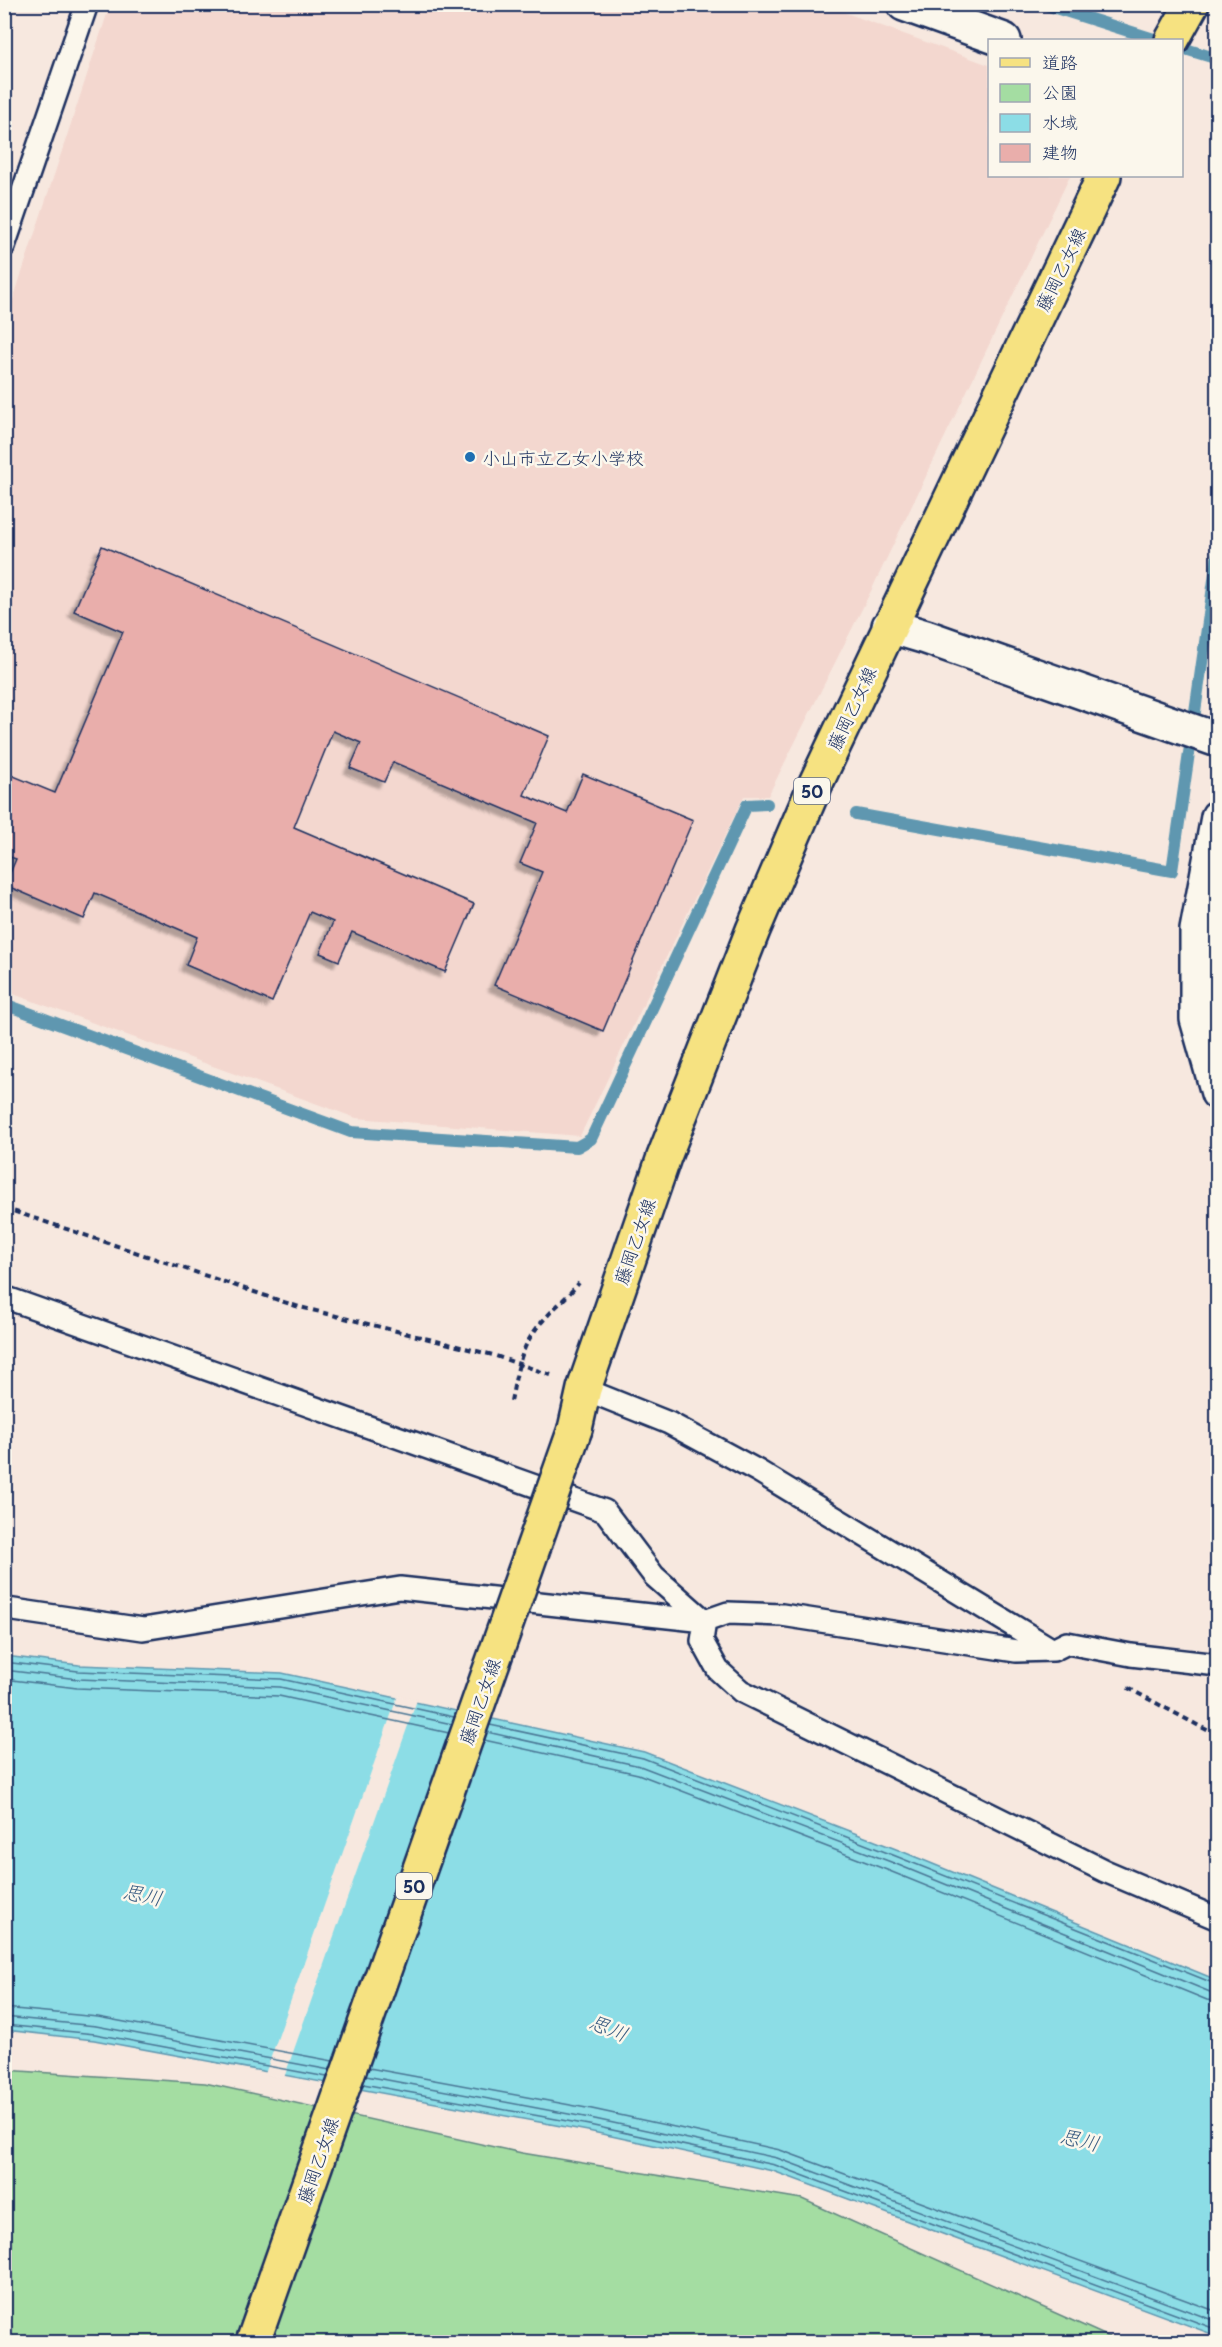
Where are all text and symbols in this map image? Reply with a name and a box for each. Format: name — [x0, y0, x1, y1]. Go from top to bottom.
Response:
legend — [988, 39, 1183, 177]
text: 道路 — [1042, 48, 1078, 75]
text: 公園 — [1042, 78, 1078, 105]
text: 水域 — [1042, 108, 1078, 135]
text: 建物 — [1042, 138, 1078, 165]
street label: 藤岡乙女線 — [1028, 223, 1092, 315]
place label: 小山市立乙女小学校 — [482, 444, 644, 471]
marker: 小山市立乙女小学校 — [463, 450, 477, 464]
street label: 藤岡乙女線 — [820, 662, 882, 754]
road number: 50 — [794, 778, 830, 804]
street label: 藤岡乙女線 — [607, 1194, 661, 1288]
street label: 藤岡乙女線 — [452, 1654, 506, 1748]
road number: 50 — [396, 1873, 432, 1899]
water label: 思川 — [120, 1875, 166, 1913]
water label: 思川 — [585, 2006, 633, 2048]
street label: 藤岡乙女線 — [290, 2113, 344, 2207]
water label: 思川 — [1057, 2120, 1103, 2158]

